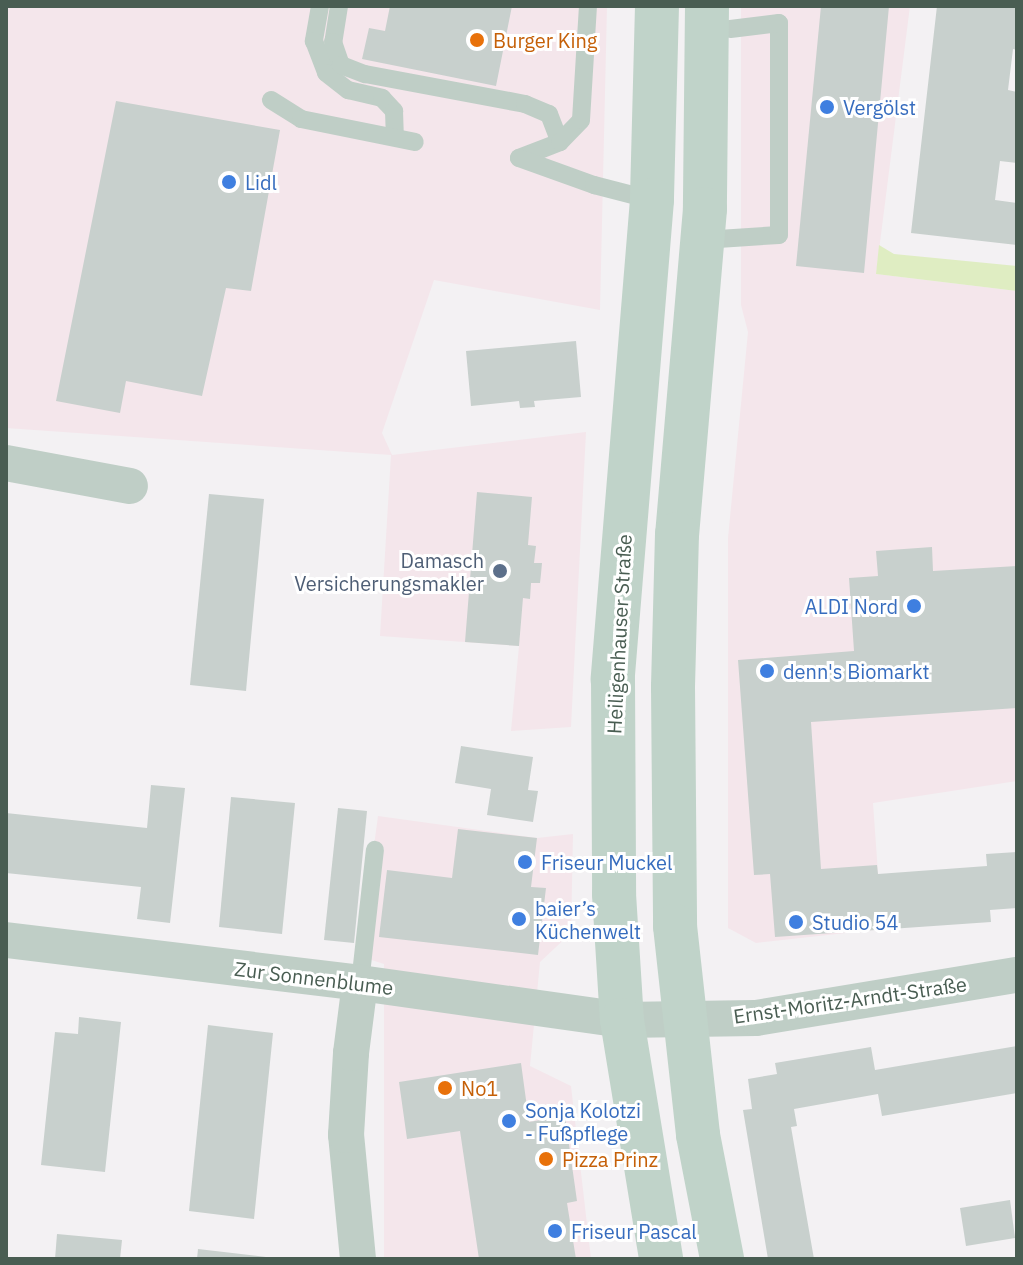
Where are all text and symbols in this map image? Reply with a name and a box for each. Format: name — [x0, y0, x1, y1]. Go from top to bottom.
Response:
place label: Burger King — [493, 28, 597, 52]
marker: Burger King — [468, 31, 486, 49]
place label: Vergölst — [843, 95, 916, 119]
marker: Vergölst — [818, 98, 836, 116]
place label: Lidl — [245, 170, 277, 194]
marker: Lidl — [220, 173, 238, 191]
street label: Heiligenhauser Straße — [602, 534, 636, 734]
place label: Damasch Versicherungsmakler — [294, 548, 484, 595]
marker: Damasch Versicherungsmakler — [491, 562, 509, 580]
place label: ALDI Nord — [805, 594, 898, 618]
marker: ALDI Nord — [905, 597, 923, 615]
place label: denn's Biomarkt — [783, 659, 929, 683]
marker: denn's Biomarkt — [758, 662, 776, 680]
place label: Friseur Muckel — [541, 850, 673, 874]
marker: Friseur Muckel — [516, 853, 534, 871]
place label: baier’s Küchenwelt — [535, 896, 641, 943]
marker: baier’s Küchenwelt — [510, 910, 528, 928]
place label: Studio 54 — [812, 910, 899, 934]
marker: Studio 54 — [787, 913, 805, 931]
street label: Zur Sonnenblume — [233, 956, 395, 1000]
street label: Ernst-Moritz-Arndt-Straße — [732, 972, 968, 1028]
place label: No1 — [461, 1076, 498, 1100]
marker: No1 — [436, 1079, 454, 1097]
place label: Sonja Kolotzi - Fußpflege — [525, 1098, 641, 1145]
marker: Sonja Kolotzi - Fußpflege — [500, 1112, 518, 1130]
place label: Pizza Prinz — [562, 1147, 658, 1171]
marker: Pizza Prinz — [537, 1150, 555, 1168]
place label: Friseur Pascal — [571, 1219, 697, 1243]
marker: Friseur Pascal — [546, 1222, 564, 1240]

